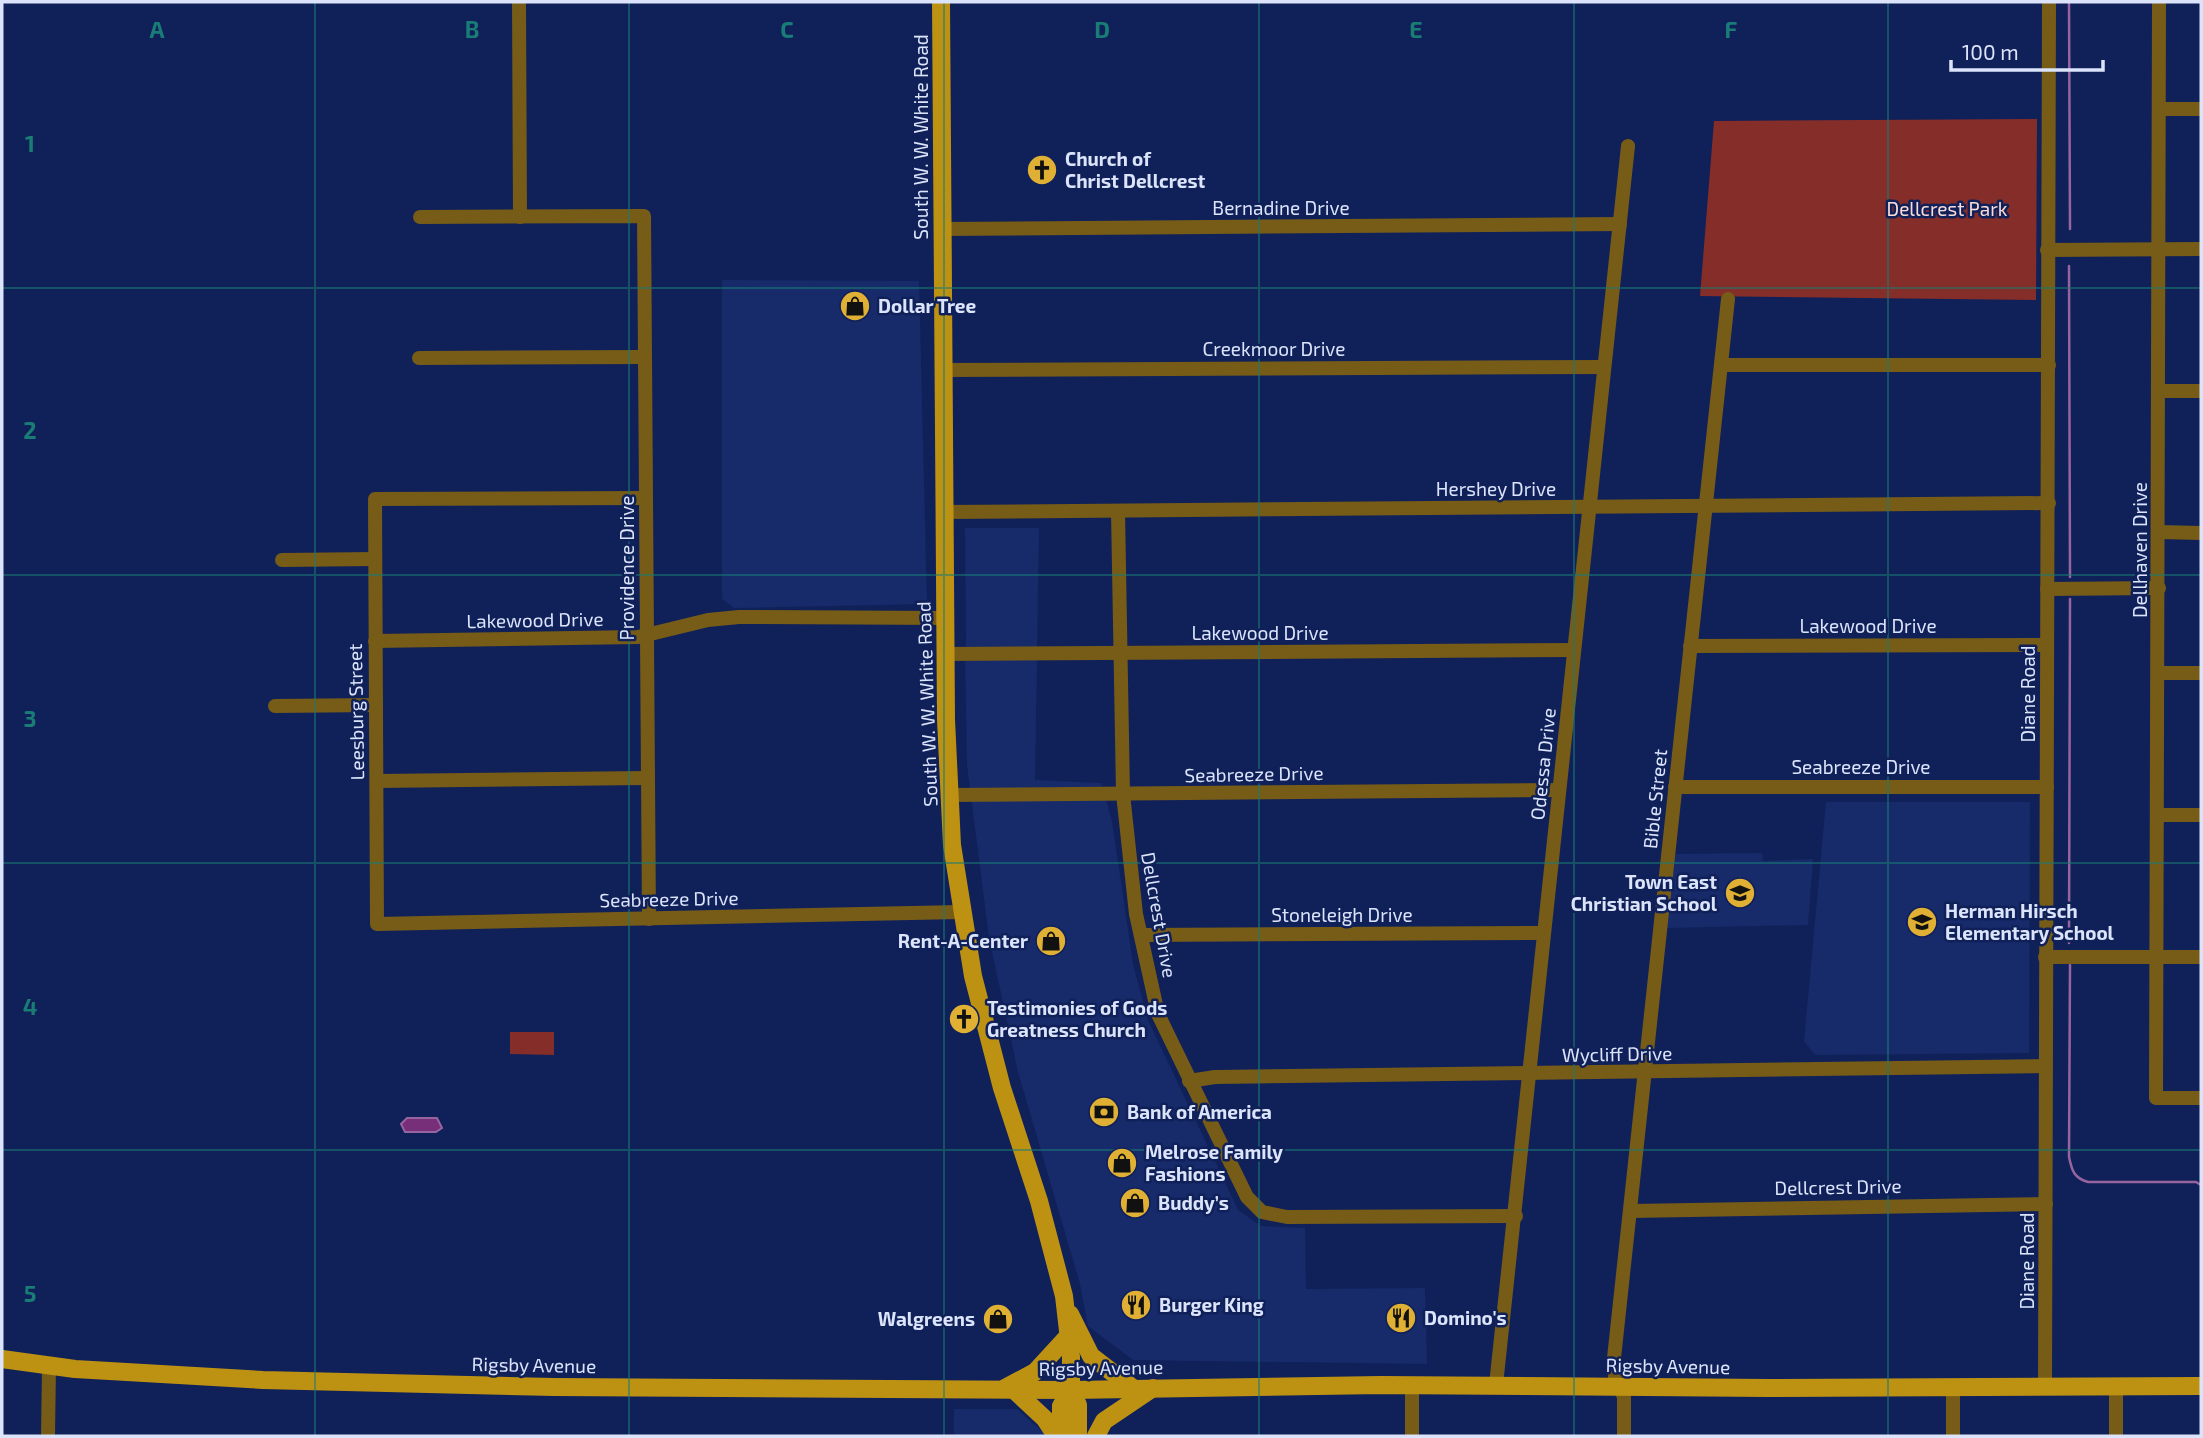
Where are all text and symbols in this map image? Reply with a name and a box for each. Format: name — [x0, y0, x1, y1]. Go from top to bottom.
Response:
text: A — [149, 15, 165, 43]
text: B — [465, 15, 479, 43]
text: C — [780, 15, 794, 43]
text: D — [1094, 15, 1110, 43]
text: E — [1409, 15, 1423, 43]
text: F — [1725, 15, 1738, 43]
scale bar — [1951, 28, 2103, 72]
street label: South W. W. White Road — [909, 34, 932, 240]
text: 100 m — [1962, 39, 2019, 64]
text: 1 — [25, 129, 35, 157]
place label: Church of Christ Dellcrest — [1065, 147, 1206, 192]
church icon: Church of Christ Dellcrest — [1025, 153, 1059, 187]
street label: Bernadine Drive — [1212, 196, 1350, 219]
park label: Dellcrest Park — [1887, 197, 2008, 220]
shop icon: Dollar Tree — [838, 289, 872, 323]
place label: Dollar Tree — [878, 294, 977, 317]
street label: Creekmoor Drive — [1202, 337, 1346, 360]
text: 2 — [23, 416, 37, 444]
street label: Hershey Drive — [1436, 477, 1556, 500]
street label: Dellhaven Drive — [2128, 482, 2151, 618]
street label: Providence Drive — [615, 496, 638, 640]
street label: South W. W. White Road — [911, 601, 942, 807]
street label: Lakewood Drive — [466, 607, 604, 632]
street label: Lakewood Drive — [1799, 614, 1937, 637]
street label: Lakewood Drive — [1191, 621, 1329, 644]
street label: Leesburg Street — [343, 643, 368, 781]
street label: Diane Road — [2016, 646, 2039, 743]
text: 3 — [23, 704, 37, 732]
street label: Odessa Drive — [1525, 707, 1560, 821]
street label: Bible Street — [1638, 748, 1671, 850]
street label: Seabreeze Drive — [1791, 755, 1931, 778]
street label: Seabreeze Drive — [1184, 761, 1324, 786]
street label: Dellcrest Drive — [1137, 850, 1182, 980]
place label: Town East Christian School — [1571, 870, 1718, 915]
school or university icon: Town East Christian School — [1723, 876, 1757, 910]
street label: Seabreeze Drive — [599, 886, 739, 911]
place label: Herman Hirsch Elementary School — [1945, 899, 2115, 945]
street label: Stoneleigh Drive — [1271, 903, 1413, 926]
school or university icon: Herman Hirsch Elementary School — [1905, 905, 1939, 939]
shop icon: Rent-A-Center — [1034, 924, 1068, 958]
place label: Rent-A-Center — [898, 929, 1028, 952]
text: 4 — [23, 992, 37, 1020]
place label: Testimonies of Gods Greatness Church — [987, 996, 1167, 1041]
church icon: Testimonies of Gods Greatness Church — [947, 1002, 981, 1036]
street label: Wycliff Drive — [1562, 1041, 1672, 1066]
bank icon: Bank of America — [1087, 1095, 1121, 1129]
place label: Bank of America — [1127, 1100, 1272, 1123]
place label: Melrose Family Fashions — [1145, 1140, 1283, 1185]
shop icon: Melrose Family Fashions — [1105, 1146, 1139, 1180]
street label: Dellcrest Drive — [1774, 1174, 1902, 1199]
shop icon: Buddy’s — [1118, 1186, 1152, 1220]
place label: Buddy’s — [1158, 1191, 1229, 1215]
street label: Diane Road — [2015, 1213, 2038, 1310]
text: 5 — [24, 1279, 36, 1307]
restaurant icon: Burger King — [1119, 1288, 1153, 1322]
place label: Burger King — [1159, 1293, 1264, 1316]
restaurant icon: Domino's — [1384, 1301, 1418, 1335]
shop icon: Walgreens — [981, 1302, 1015, 1336]
place label: Domino's — [1424, 1306, 1507, 1329]
place label: Walgreens — [878, 1307, 975, 1330]
street label: Rigsby Avenue — [472, 1352, 596, 1377]
street label: Rigsby Avenue — [1606, 1353, 1730, 1378]
street label: Rigsby Avenue — [1039, 1355, 1163, 1380]

